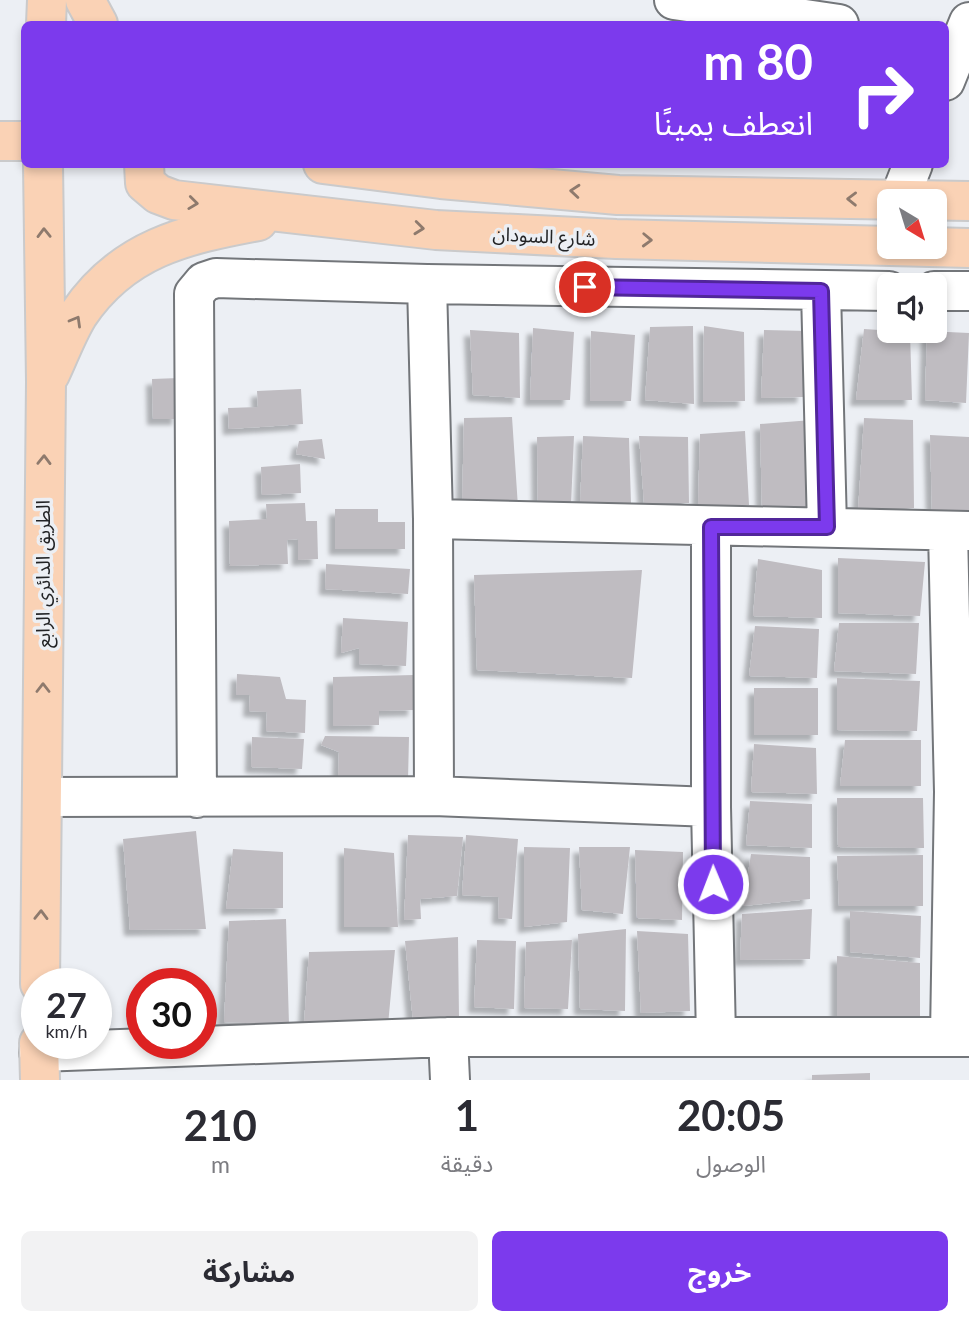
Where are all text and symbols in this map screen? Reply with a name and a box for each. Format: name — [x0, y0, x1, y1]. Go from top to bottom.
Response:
text: 80 m — [703, 32, 813, 90]
icon: right — [837, 49, 928, 140]
text: انعطف يمينًا — [654, 103, 813, 142]
one-way arrow — [570, 184, 581, 199]
north arrow — [877, 189, 947, 259]
map controls — [877, 189, 947, 343]
one-way arrow — [846, 191, 857, 207]
one-way arrow — [187, 195, 199, 210]
one-way arrow — [414, 221, 425, 236]
street label: شارع السودان — [492, 221, 596, 253]
one-way arrow — [36, 227, 52, 238]
one-way arrow — [642, 232, 652, 248]
pin — [555, 257, 615, 317]
icon: arrive — [566, 268, 604, 306]
button: sound — [877, 273, 947, 343]
one-way arrow — [68, 315, 81, 328]
one-way arrow — [36, 455, 51, 466]
street label: الطريق الدائري الرابع — [31, 500, 58, 648]
one-way arrow — [35, 682, 50, 693]
position arrow — [676, 847, 750, 921]
one-way arrow — [33, 910, 49, 920]
speed limit sign: 30 — [126, 968, 217, 1059]
text: 27 — [46, 983, 87, 1025]
text: km/h — [45, 1020, 88, 1042]
text: 1 — [455, 1090, 479, 1140]
text: 20:05 — [677, 1090, 785, 1140]
text: 210 — [184, 1100, 257, 1150]
text: دقيقة — [441, 1149, 493, 1177]
text: الوصول — [696, 1149, 766, 1177]
text: m — [211, 1150, 230, 1178]
button: مشاركة — [21, 1231, 478, 1311]
button: خروج — [492, 1231, 948, 1311]

